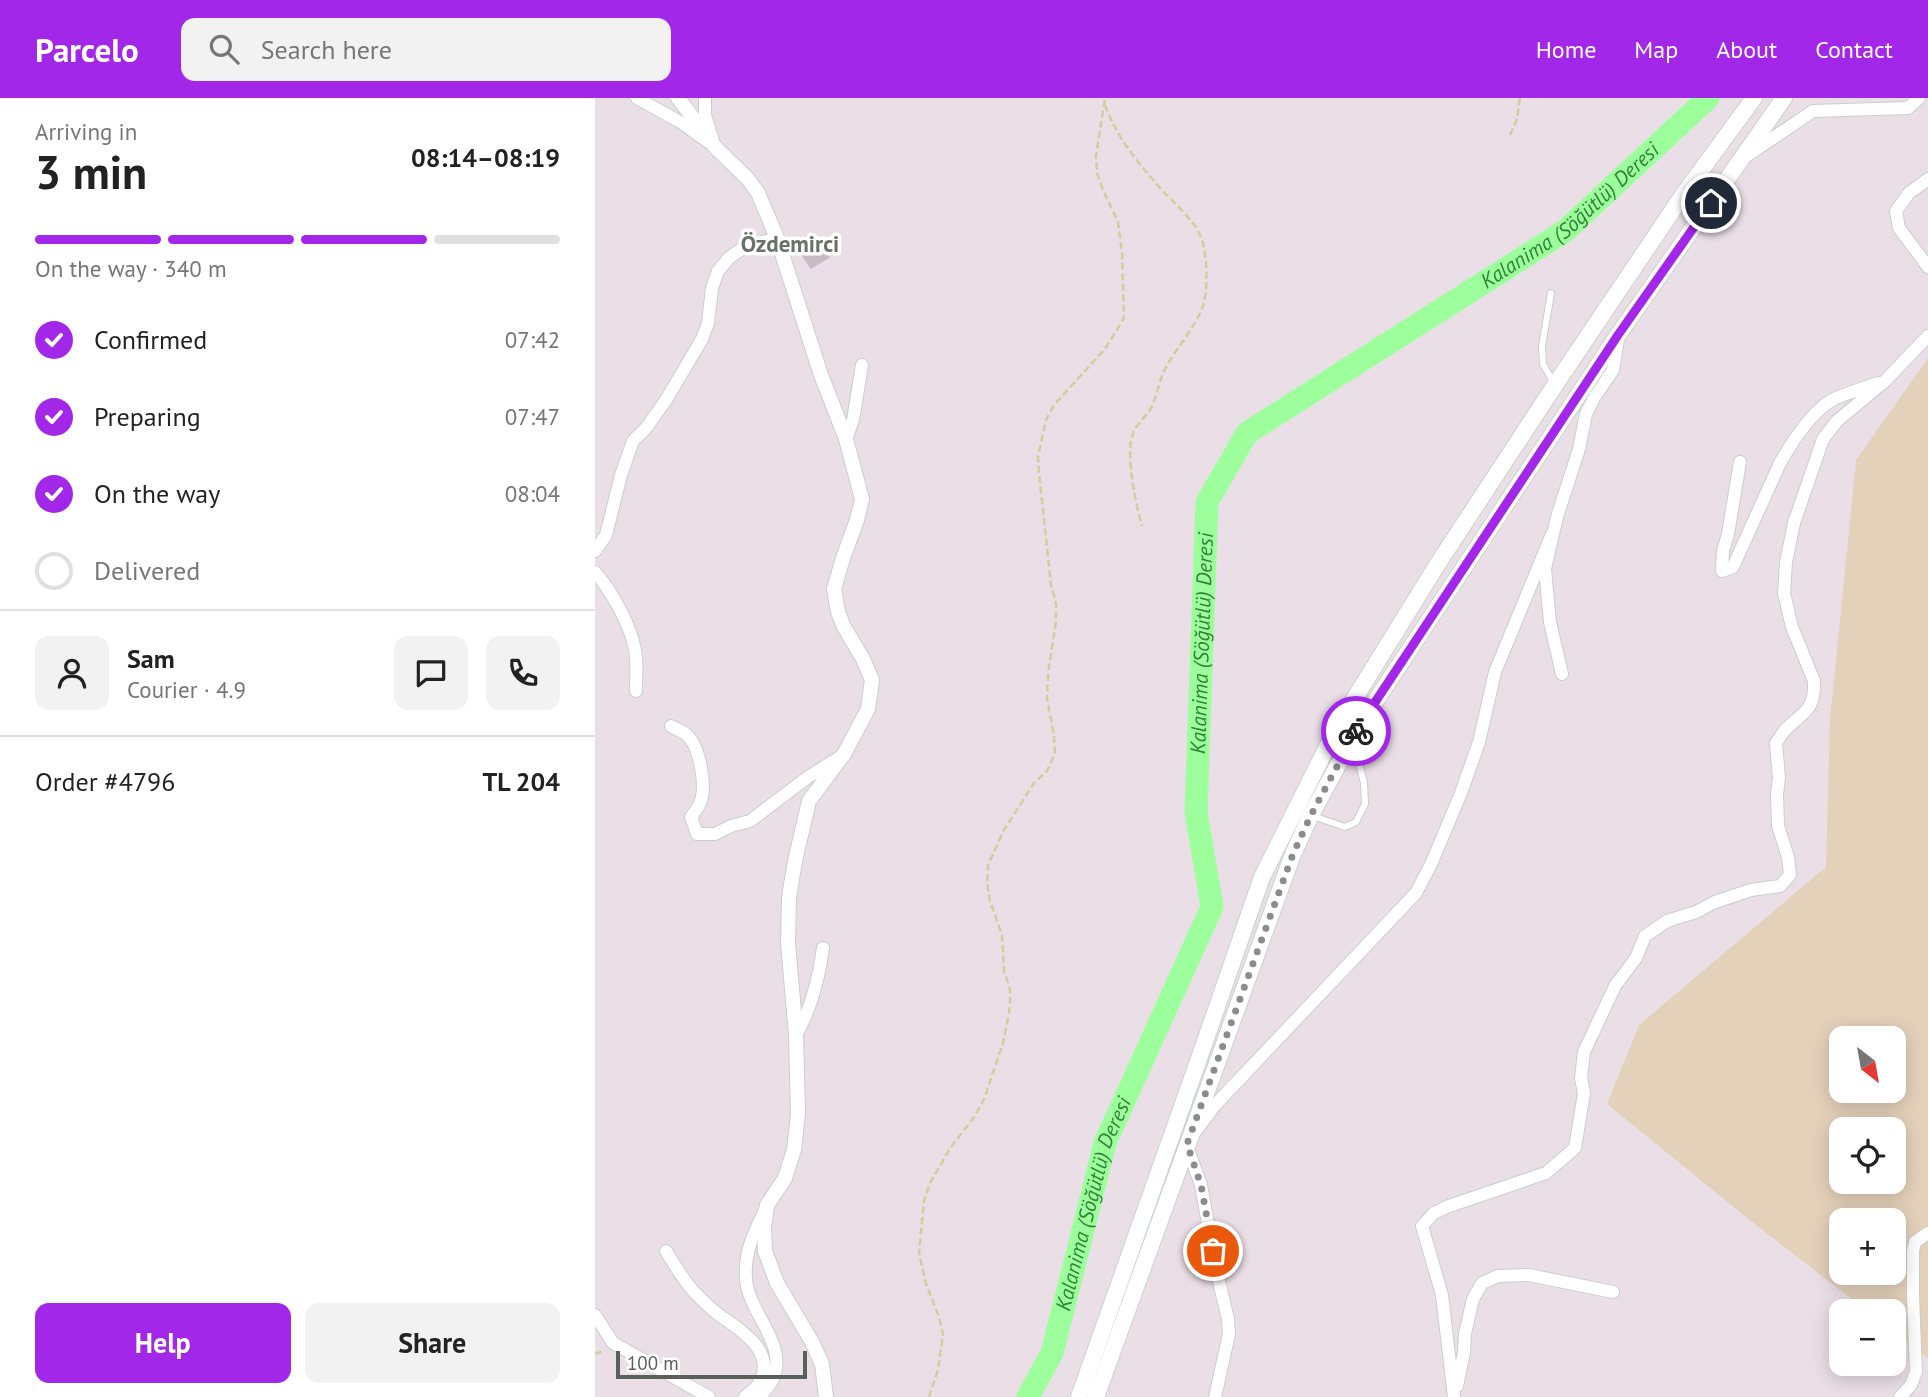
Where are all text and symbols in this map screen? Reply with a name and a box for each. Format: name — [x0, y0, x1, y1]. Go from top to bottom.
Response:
search box — [181, 18, 671, 81]
text: Parcelo — [35, 28, 139, 71]
icon: search — [205, 30, 243, 68]
text: Search here — [261, 33, 392, 66]
text: Home — [1536, 34, 1596, 65]
text: Map — [1634, 34, 1678, 65]
text: About — [1716, 34, 1777, 65]
text: Contact — [1815, 34, 1893, 65]
text: Arriving in — [35, 117, 137, 146]
water label: Kalanima (Söğütlü) Deresi — [1475, 136, 1665, 294]
text: 08:14–08:19 — [411, 141, 560, 174]
text: 3 min — [35, 142, 147, 202]
pin — [1681, 173, 1741, 233]
icon: home — [1692, 184, 1730, 222]
district label: Özdemirci — [741, 229, 839, 258]
text: On the way · 340 m — [35, 254, 227, 283]
icon: check — [35, 321, 73, 359]
text: Confirmed — [94, 323, 207, 356]
text: 07:42 — [505, 325, 560, 354]
icon: check — [35, 398, 73, 436]
text: Preparing — [94, 400, 201, 433]
text: 07:47 — [505, 402, 560, 431]
icon: check — [35, 475, 73, 513]
text: On the way — [94, 477, 220, 510]
text: 08:04 — [505, 479, 560, 508]
water label: Kalanima (Söğütlü) Deresi — [1184, 532, 1219, 754]
text: Delivered — [94, 554, 200, 587]
button: person — [35, 636, 109, 710]
button: chat — [394, 636, 468, 710]
button: phone — [486, 636, 560, 710]
text: Sam — [127, 642, 175, 675]
text: Courier · 4.9 — [127, 675, 246, 704]
courier — [1321, 696, 1391, 766]
icon: bike — [1337, 712, 1375, 750]
text: Order #4796 — [35, 765, 175, 798]
text: TL 204 — [482, 765, 560, 798]
north arrow — [1829, 1026, 1906, 1102]
map controls — [1829, 1026, 1906, 1376]
water label: Kalanima (Söğütlü) Deresi — [1049, 1092, 1137, 1313]
button: locate — [1829, 1117, 1906, 1194]
button: + — [1829, 1208, 1906, 1285]
pin — [1183, 1221, 1243, 1281]
icon: bag — [1194, 1232, 1232, 1270]
button: − — [1829, 1299, 1906, 1376]
button: Help — [35, 1303, 291, 1383]
button: Share — [305, 1303, 560, 1383]
scale bar — [616, 1348, 807, 1380]
text: 100 m — [627, 1351, 679, 1375]

